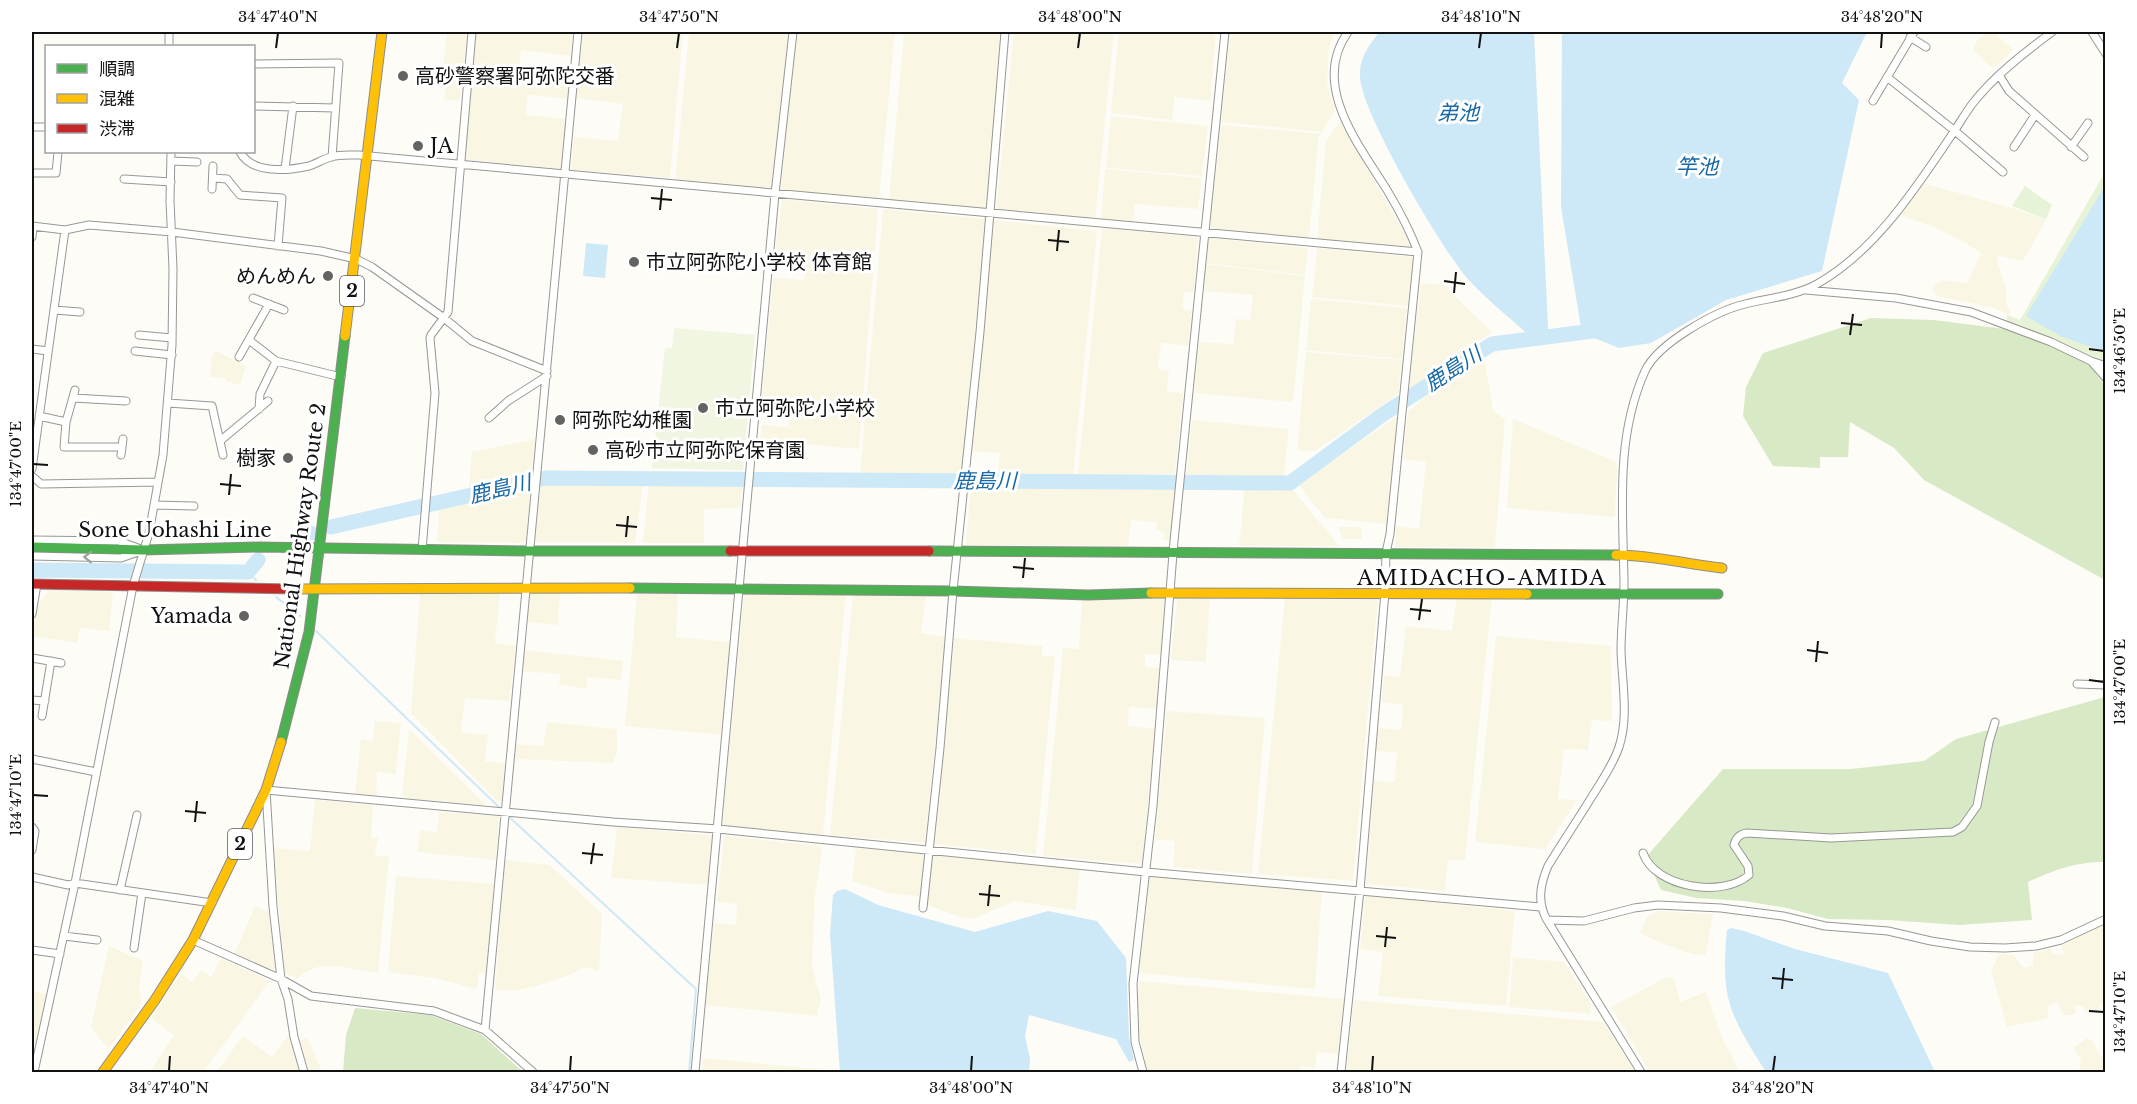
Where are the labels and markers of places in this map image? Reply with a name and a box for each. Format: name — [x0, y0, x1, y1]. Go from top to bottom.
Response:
place label: 高砂警察署阿弥陀交番 — [415, 64, 615, 88]
marker: 高砂警察署阿弥陀交番 — [396, 69, 410, 83]
place label: JA — [427, 134, 454, 158]
marker: JA — [411, 139, 425, 153]
place label: 市立阿弥陀小学校 体育館 — [646, 250, 872, 274]
marker: 市立阿弥陀小学校 体育館 — [627, 255, 641, 269]
place label: めんめん — [236, 264, 316, 288]
marker: めんめん — [321, 269, 335, 283]
place label: 市立阿弥陀小学校 — [715, 396, 875, 420]
marker: 市立阿弥陀小学校 — [696, 401, 710, 415]
place label: 阿弥陀幼稚園 — [572, 408, 692, 432]
marker: 阿弥陀幼稚園 — [553, 413, 567, 427]
place label: 高砂市立阿弥陀保育園 — [605, 438, 805, 462]
marker: 高砂市立阿弥陀保育園 — [586, 443, 600, 457]
place label: 樹家 — [236, 446, 276, 470]
marker: 樹家 — [281, 451, 295, 465]
place label: Yamada — [150, 604, 233, 628]
marker: Yamada — [237, 609, 251, 623]

